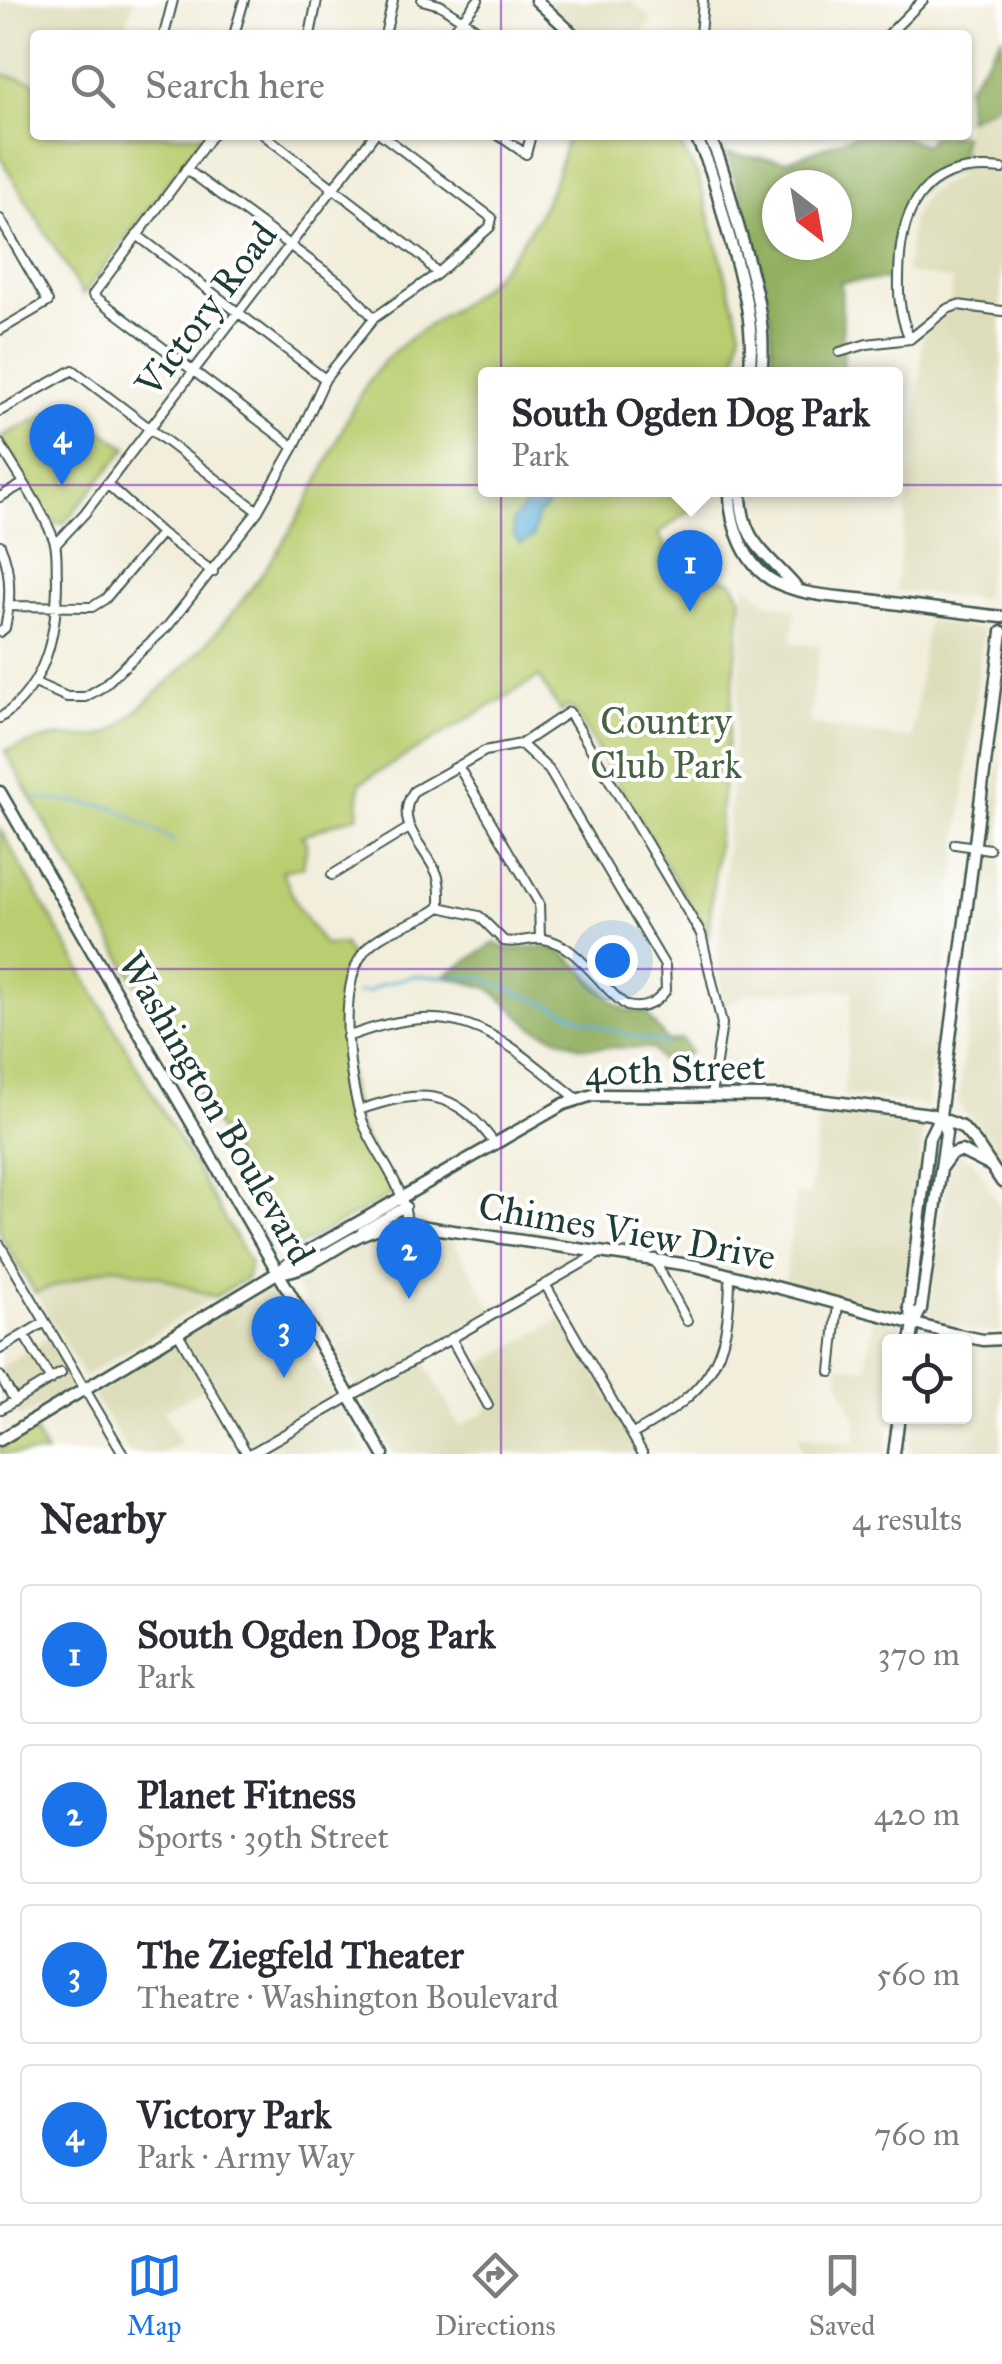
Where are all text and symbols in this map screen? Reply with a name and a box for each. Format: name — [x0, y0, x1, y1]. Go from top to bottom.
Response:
search box — [30, 30, 972, 140]
icon: search — [65, 58, 120, 113]
text: Search here — [145, 62, 325, 108]
north arrow — [762, 170, 852, 260]
street label: Victory Road — [125, 213, 287, 406]
popup — [478, 367, 903, 497]
text: South Ogden Dog Park — [511, 390, 870, 436]
pin: 4 — [30, 404, 94, 486]
text: Park — [511, 436, 569, 475]
pin: 1 — [658, 530, 722, 612]
park label: Country Club Park — [590, 698, 742, 788]
your location — [587, 935, 638, 986]
street label: Washington Boulevard — [109, 943, 325, 1273]
street label: 40th Street — [584, 1043, 766, 1095]
street label: Chimes View Drive — [475, 1182, 779, 1280]
pin: 2 — [376, 1216, 442, 1299]
pin: 3 — [252, 1296, 316, 1378]
map controls — [882, 1334, 972, 1424]
button: locate — [882, 1334, 972, 1424]
text: Nearby — [40, 1493, 165, 1545]
text: 4 results — [852, 1500, 962, 1539]
text: South Ogden Dog Park — [137, 1612, 496, 1658]
text: 1 — [68, 1635, 81, 1674]
text: 370 m — [878, 1635, 960, 1674]
text: Park — [137, 1658, 195, 1697]
text: Planet Fitness — [137, 1772, 356, 1818]
text: 2 — [67, 1795, 82, 1834]
text: 420 m — [874, 1795, 960, 1834]
text: Sports · 39th Street — [137, 1818, 389, 1857]
text: The Ziegfeld Theater — [137, 1932, 464, 1978]
text: 3 — [68, 1955, 81, 1994]
text: 560 m — [876, 1955, 960, 1994]
text: Theatre · Washington Boulevard — [137, 1978, 558, 2017]
text: Victory Park — [137, 2092, 331, 2138]
text: 4 — [66, 2115, 83, 2154]
text: 760 m — [874, 2115, 960, 2154]
text: Park · Army Way — [137, 2138, 354, 2177]
tab: Map — [127, 2248, 182, 2343]
tab: Directions — [435, 2248, 556, 2343]
tab: Saved — [809, 2248, 875, 2343]

